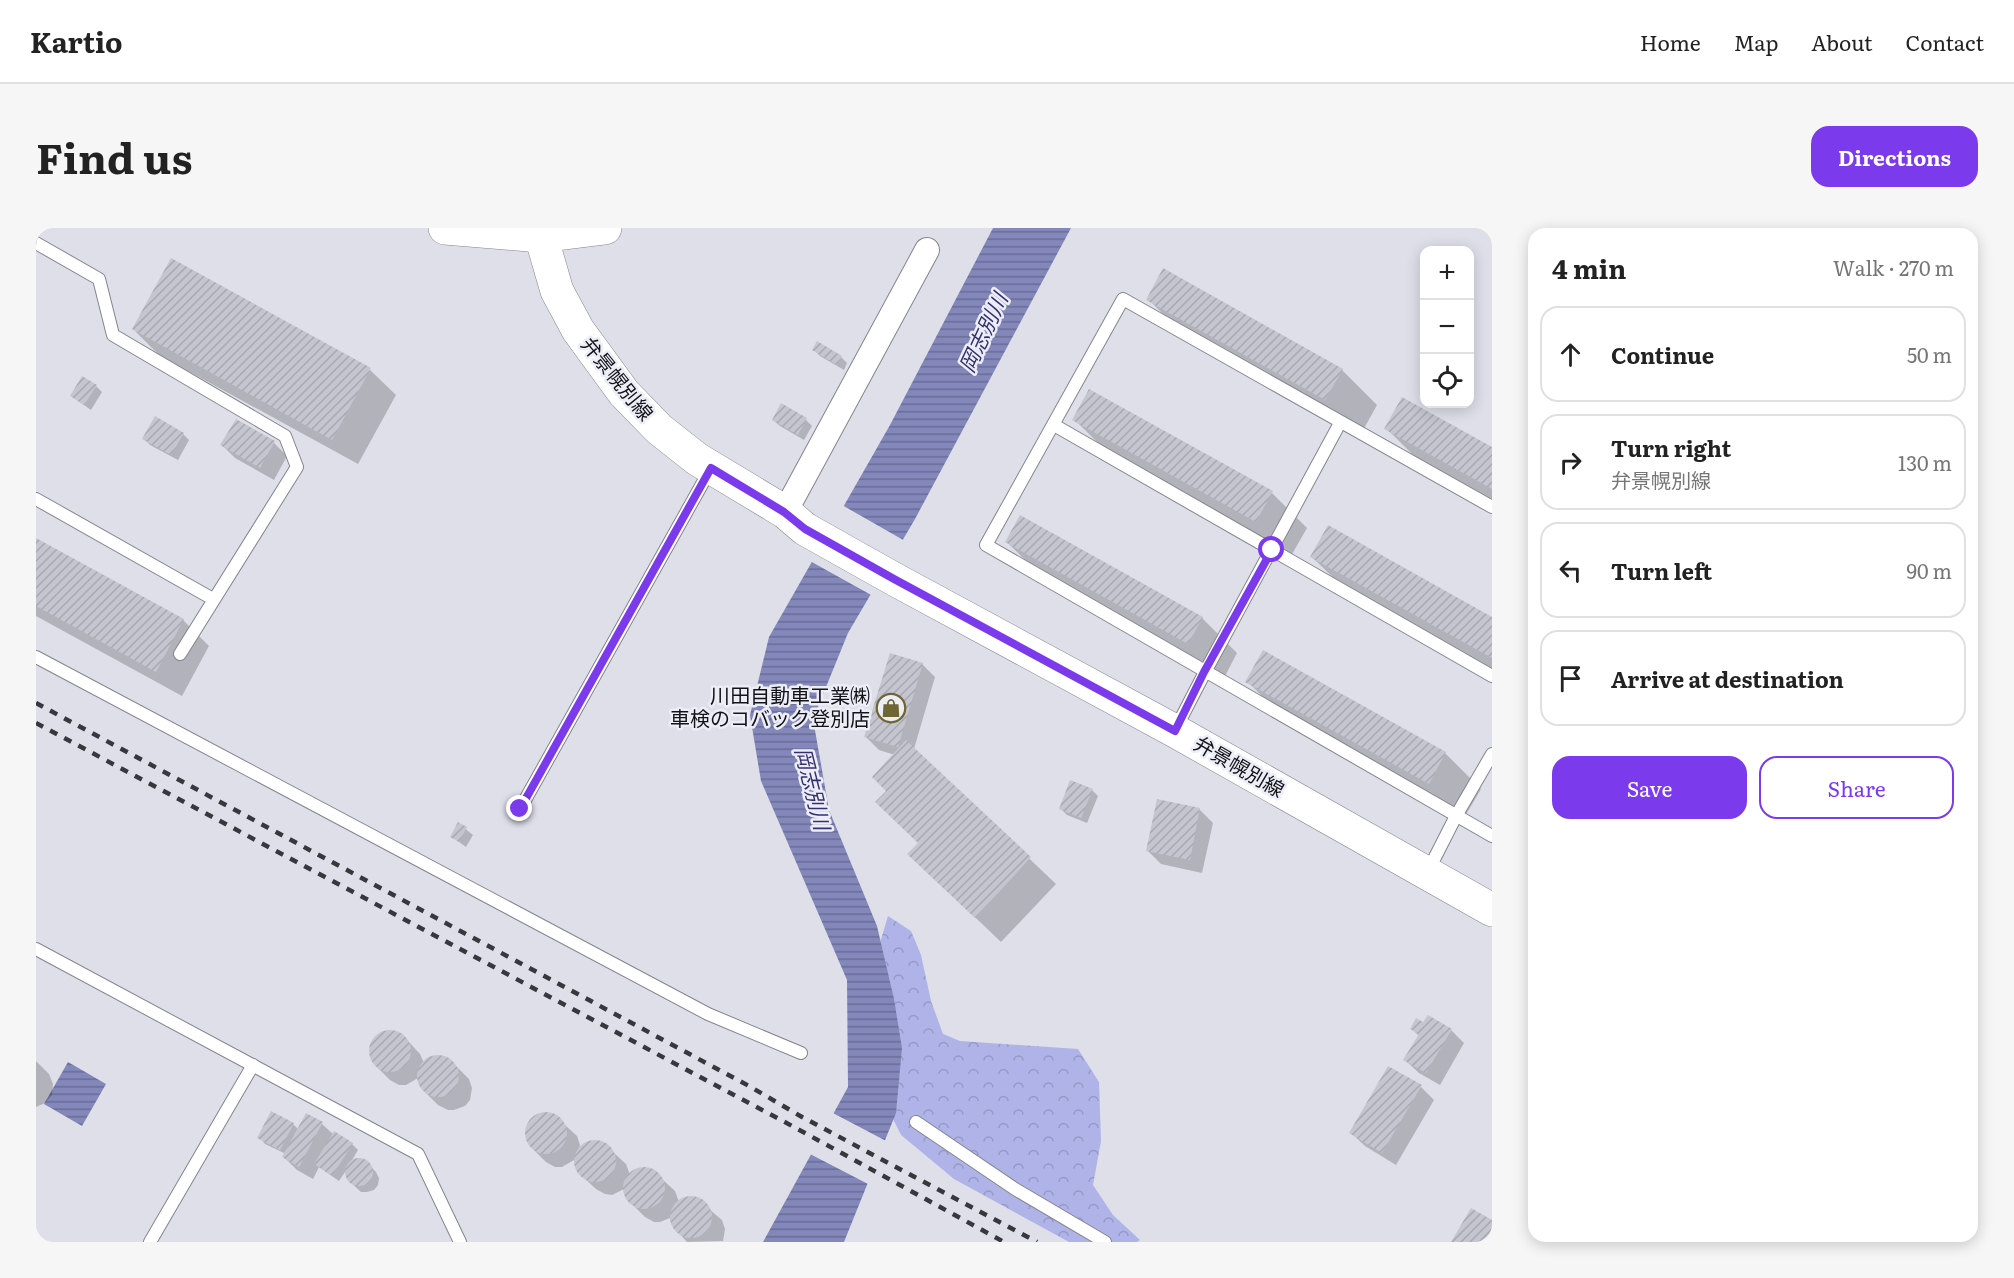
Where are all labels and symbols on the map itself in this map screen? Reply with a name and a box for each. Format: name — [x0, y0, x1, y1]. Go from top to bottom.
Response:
water label: 岡志別川 — [950, 286, 1014, 377]
street label: 弁景幌別線 — [575, 329, 662, 426]
route start — [1258, 536, 1284, 562]
place label: 川田自動車工業㈱ 車検のコバック登別店 — [670, 679, 870, 732]
shop icon: 川田自動車工業㈱ 車検のコバック登別店 — [875, 692, 907, 724]
street label: 弁景幌別線 — [1189, 727, 1291, 803]
water label: 岡志別川 — [789, 744, 840, 835]
route end — [506, 795, 532, 821]

